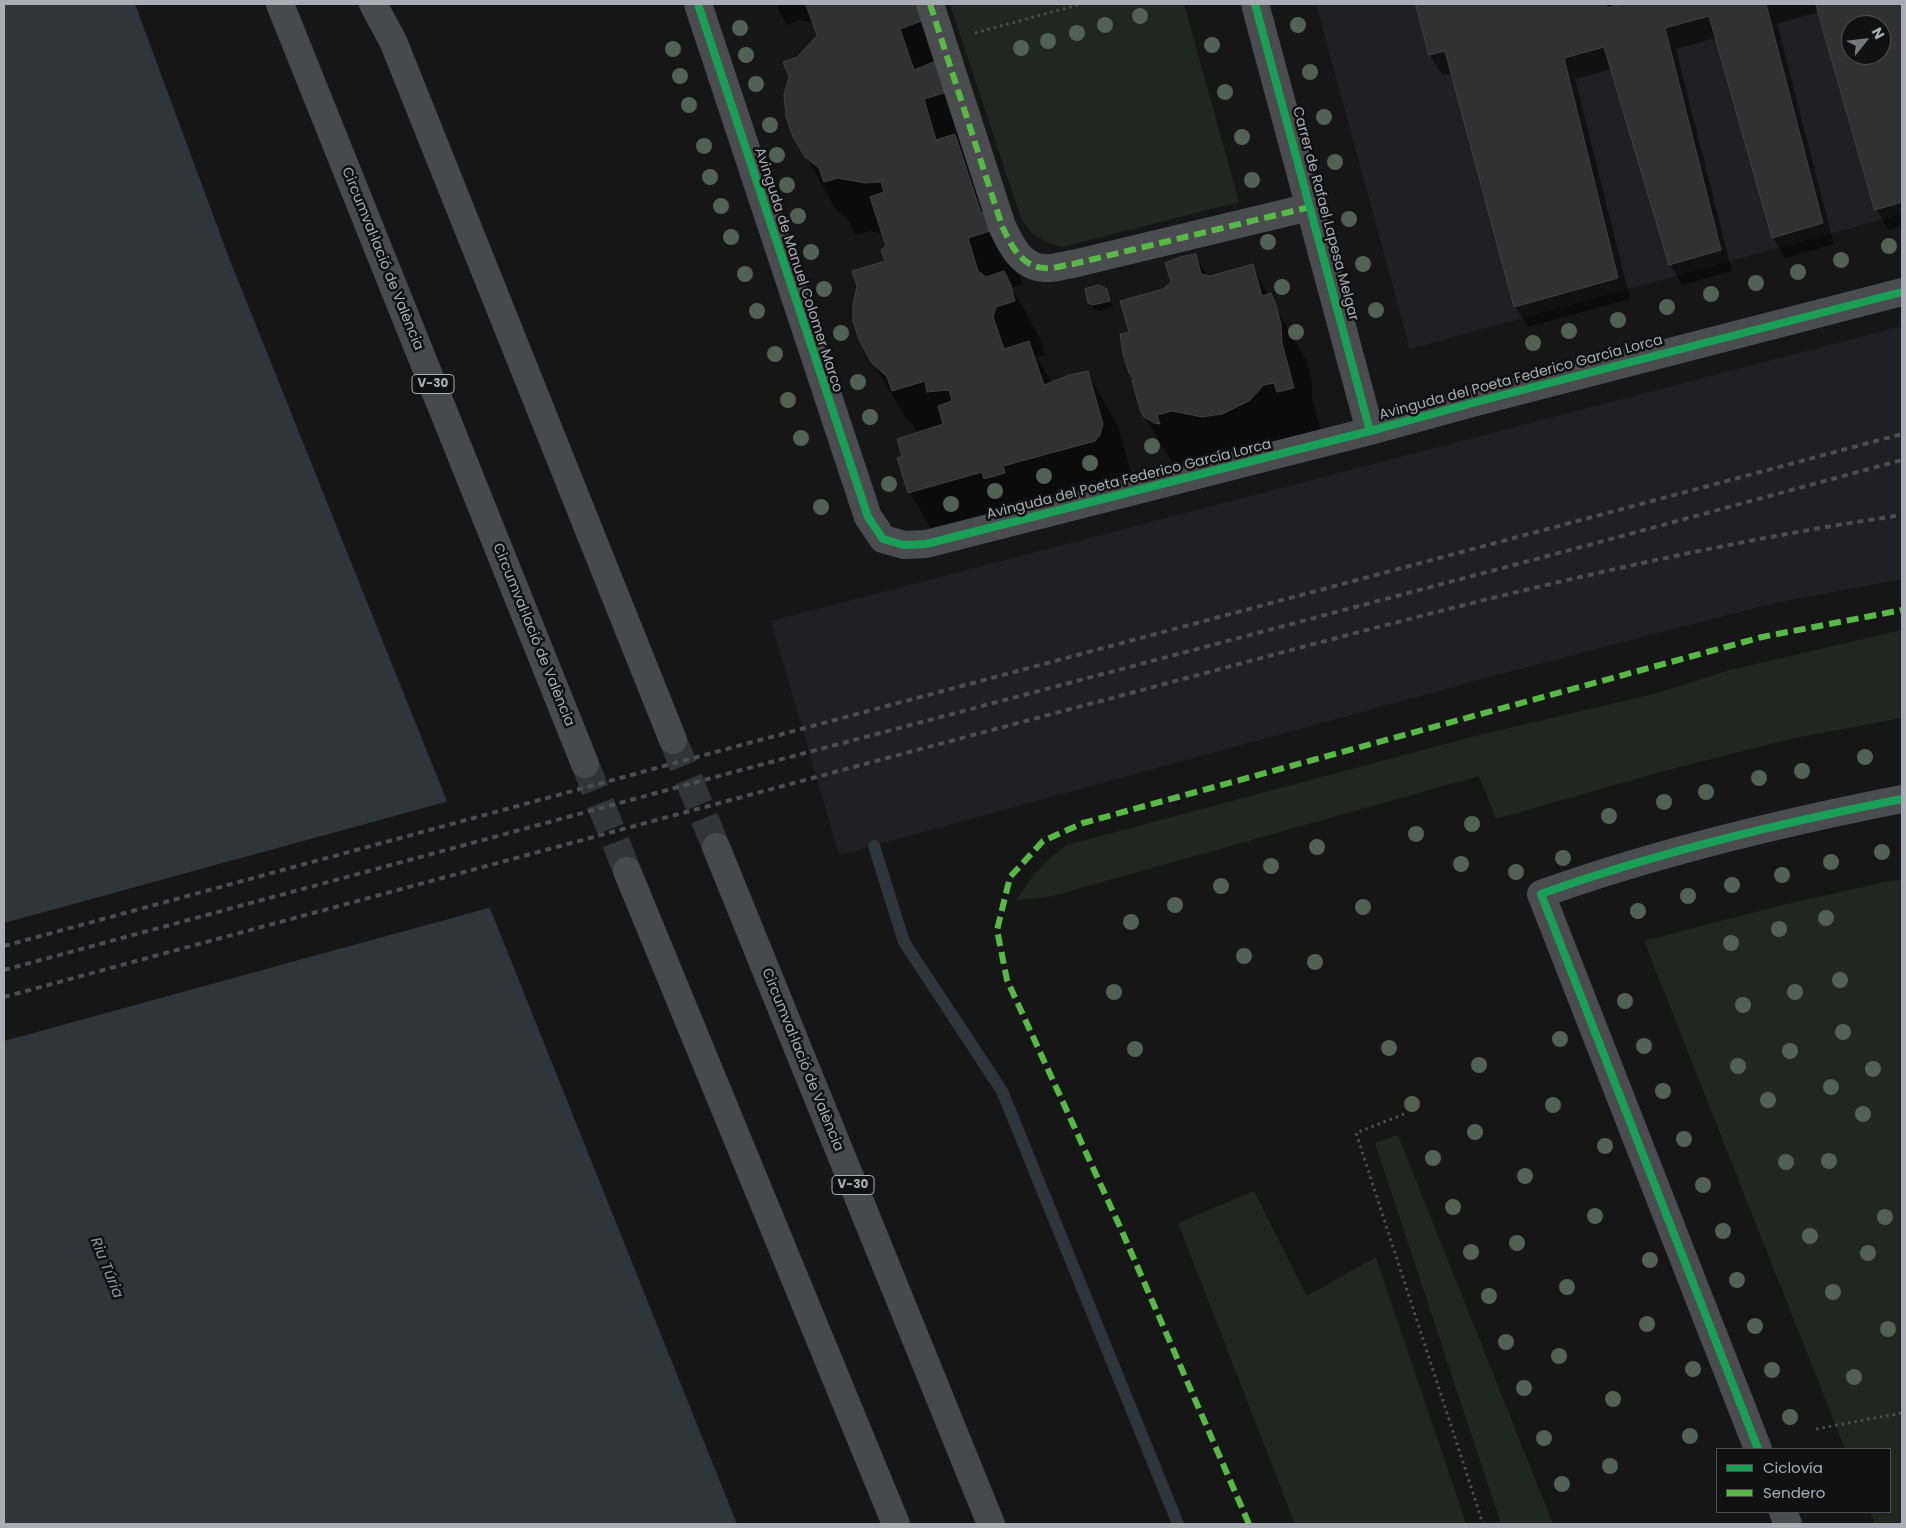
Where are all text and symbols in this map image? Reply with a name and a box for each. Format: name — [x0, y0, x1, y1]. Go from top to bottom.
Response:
north arrow — [1841, 15, 1891, 65]
text: N — [1867, 24, 1890, 43]
street label: Carrer de Rafael Lapesa Melgar — [1288, 105, 1362, 323]
street label: Avinguda de Manuel Colomer Marco — [750, 145, 846, 395]
street label: Circumval·lació de València — [338, 165, 426, 353]
street label: Avinguda del Poeta Federico García Lorca — [1377, 332, 1665, 424]
road number: V-30 — [412, 374, 454, 394]
street label: Avinguda del Poeta Federico García Lorca — [985, 436, 1273, 524]
street label: Circumval·lació de València — [489, 541, 577, 729]
street label: Circumval·lació de València — [758, 966, 846, 1154]
road number: V-30 — [832, 1176, 874, 1194]
water label: Riu Túria — [86, 1235, 126, 1301]
legend — [1716, 1448, 1891, 1513]
text: Ciclovía — [1763, 1457, 1823, 1478]
text: Sendero — [1763, 1482, 1825, 1503]

